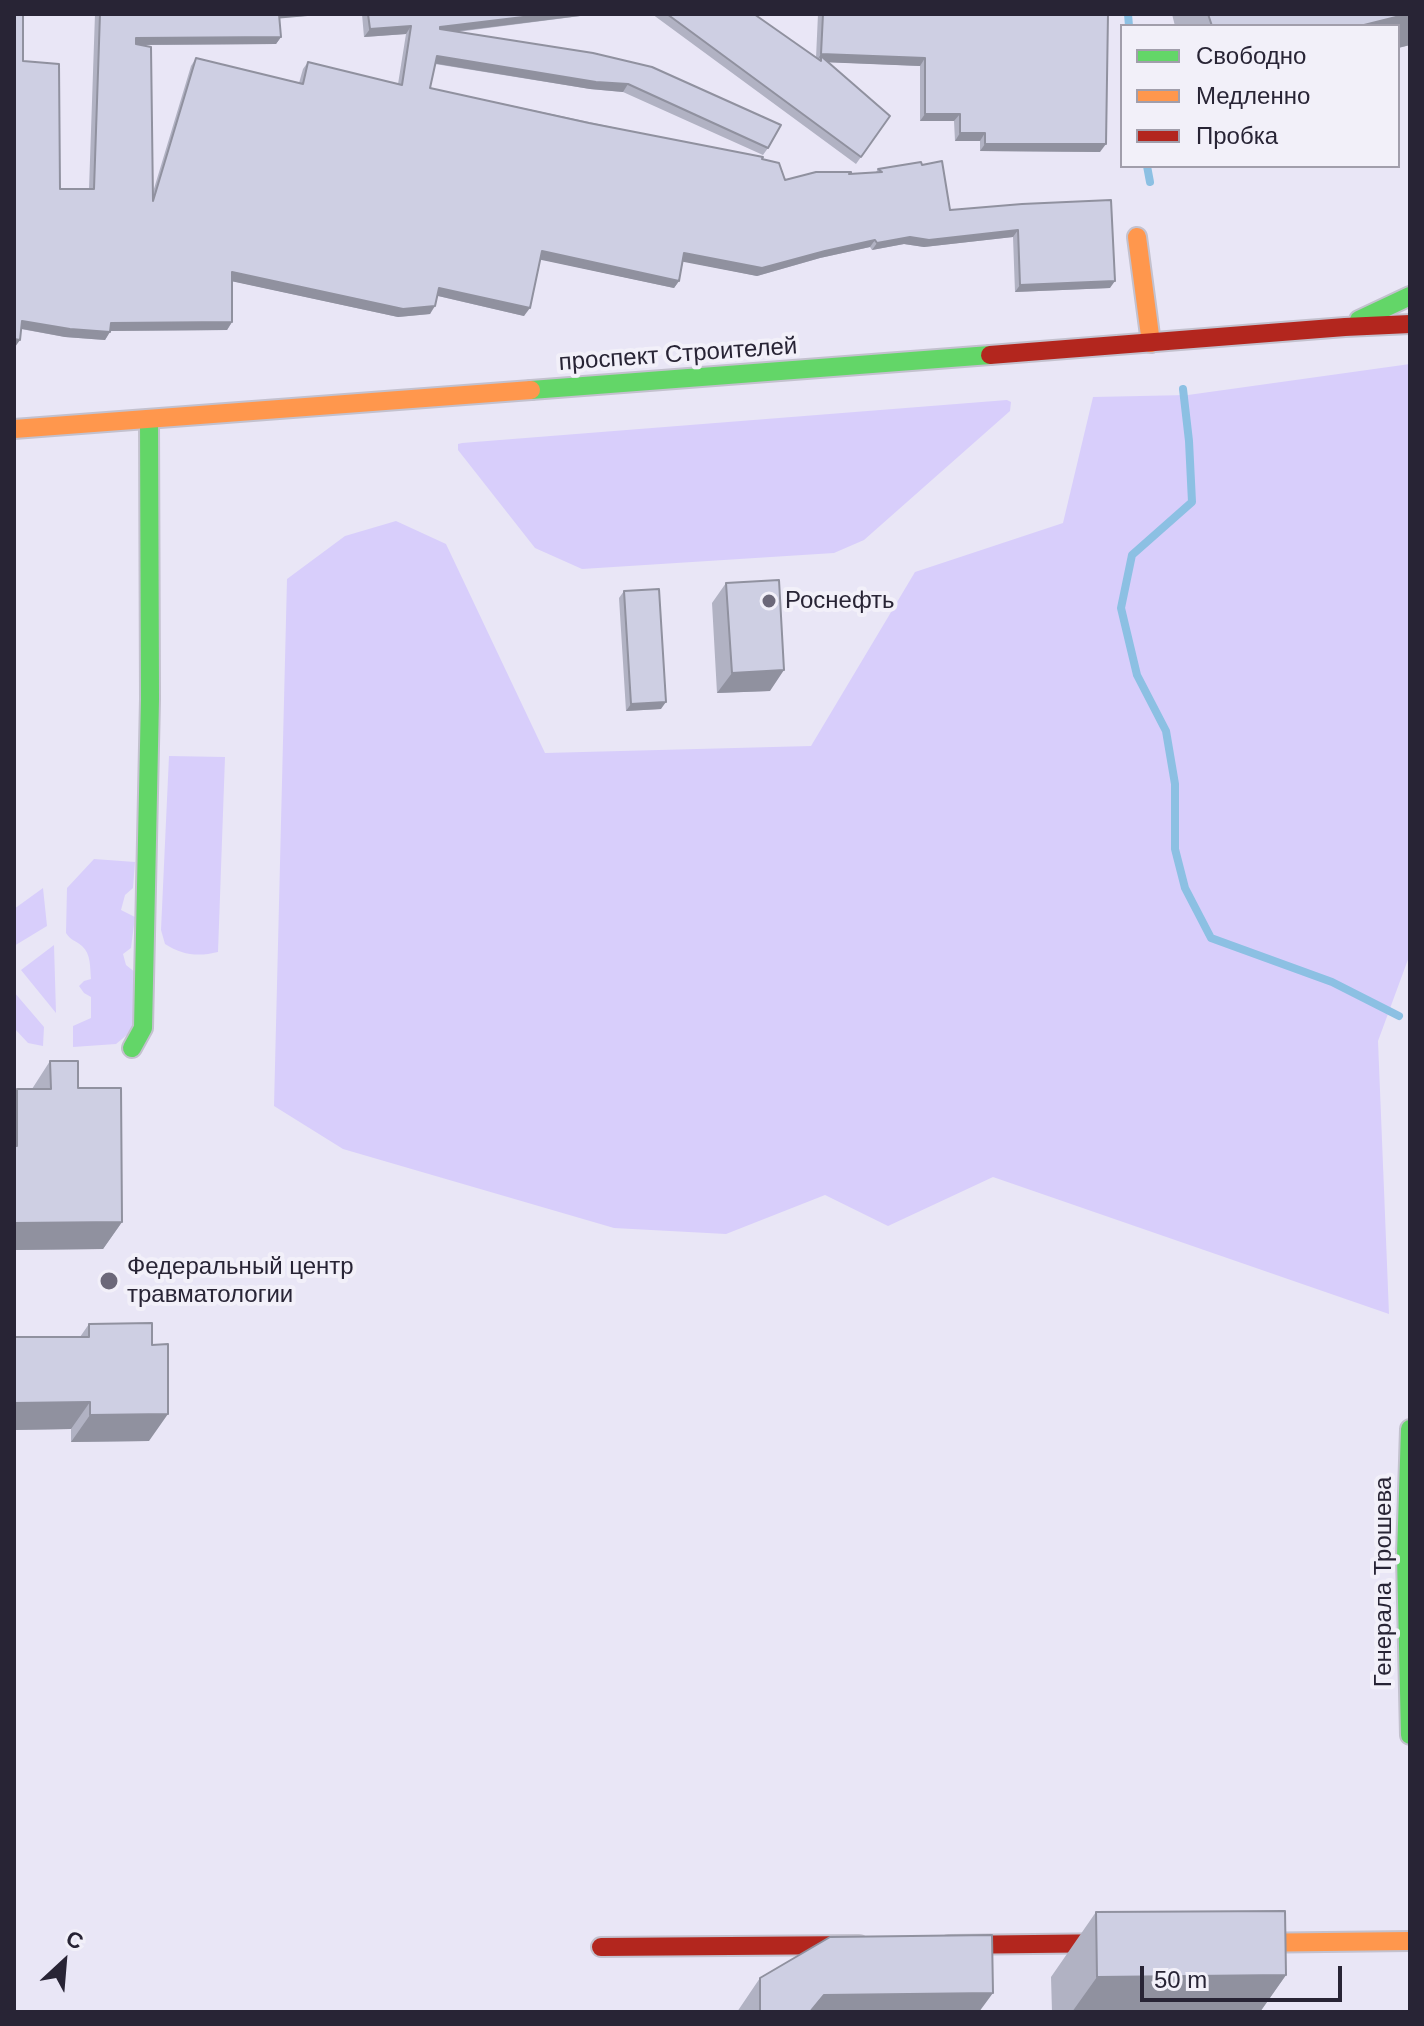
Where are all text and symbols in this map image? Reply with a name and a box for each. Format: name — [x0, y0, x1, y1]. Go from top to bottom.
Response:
legend — [1120, 24, 1400, 168]
text: Свободно — [1196, 42, 1306, 69]
text: Медленно — [1196, 82, 1310, 109]
text: Пробка — [1196, 122, 1278, 149]
street label: проспект Строителей — [558, 332, 798, 378]
place label: Роснефть — [785, 587, 895, 615]
marker: Роснефть — [760, 592, 778, 610]
place label: Федеральный центр травматологии — [127, 1253, 354, 1309]
marker: Федеральный центр травматологии — [98, 1270, 120, 1292]
street label: Генерала Трошева — [1370, 1477, 1398, 1687]
north arrow — [24, 1922, 104, 2002]
text: С — [62, 1925, 87, 1955]
scale bar — [1144, 1950, 1346, 2000]
text: 50 m — [1154, 1966, 1207, 1993]

